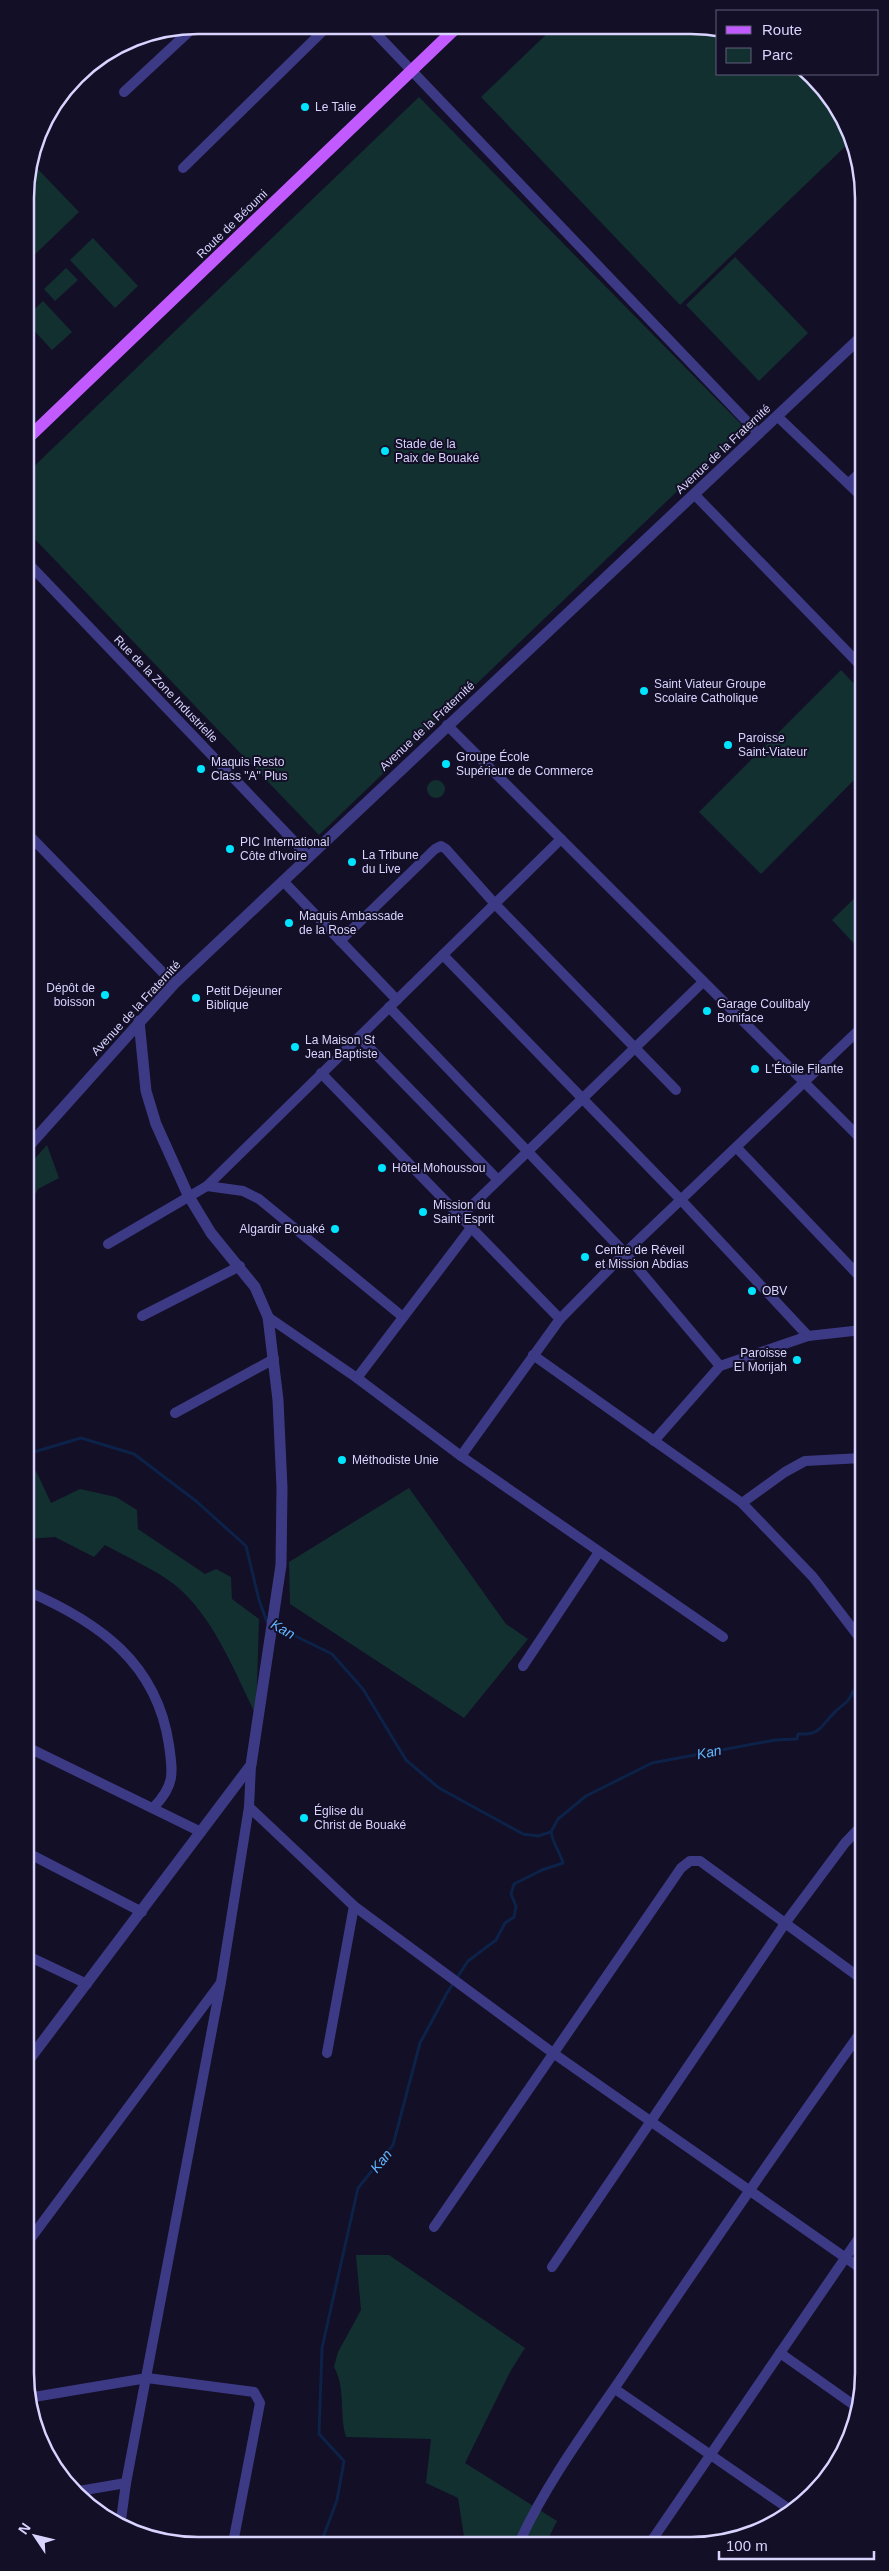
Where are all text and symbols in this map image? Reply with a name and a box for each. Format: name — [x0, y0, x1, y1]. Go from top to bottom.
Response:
legend — [716, 10, 879, 75]
text: Route — [762, 21, 802, 38]
text: Parc — [762, 46, 793, 63]
place label: Le Talie — [315, 100, 356, 114]
marker: Le Talie — [299, 101, 311, 113]
street label: Route de Béoumi — [194, 187, 270, 261]
street label: Avenue de la Fraternité — [673, 401, 774, 497]
place label: Stade de la Paix de Bouaké — [395, 437, 479, 465]
marker: Stade de la Paix de Bouaké — [379, 445, 391, 457]
street label: Rue de la Zone Industrielle — [111, 633, 221, 746]
place label: Saint Viateur Groupe Scolaire Catholique — [654, 677, 766, 705]
street label: Avenue de la Fraternité — [377, 678, 478, 774]
marker: Saint Viateur Groupe Scolaire Catholique — [638, 685, 650, 697]
place label: Paroisse Saint-Viateur — [738, 731, 807, 759]
marker: Paroisse Saint-Viateur — [722, 739, 734, 751]
place label: Groupe École Supérieure de Commerce — [456, 749, 594, 778]
place label: Maquis Resto Class "A" Plus — [211, 755, 288, 783]
marker: Groupe École Supérieure de Commerce — [440, 758, 452, 770]
marker: Maquis Resto Class "A" Plus — [195, 763, 207, 775]
place label: PIC International Côte d'Ivoire — [240, 835, 329, 863]
marker: PIC International Côte d'Ivoire — [224, 843, 236, 855]
place label: La Tribune du Live — [362, 848, 419, 876]
marker: La Tribune du Live — [346, 856, 358, 868]
place label: Maquis Ambassade de la Rose — [299, 909, 404, 937]
marker: Maquis Ambassade de la Rose — [283, 917, 295, 929]
street label: Avenue de la Fraternité — [88, 957, 184, 1058]
place label: Dépôt de boisson — [46, 981, 95, 1009]
place label: Petit Déjeuner Biblique — [206, 984, 282, 1012]
marker: Dépôt de boisson — [99, 989, 111, 1001]
marker: Petit Déjeuner Biblique — [190, 992, 202, 1004]
place label: Garage Coulibaly Boniface — [717, 997, 810, 1025]
marker: Garage Coulibaly Boniface — [701, 1005, 713, 1017]
place label: La Maison St Jean Baptiste — [305, 1033, 378, 1061]
marker: La Maison St Jean Baptiste — [289, 1041, 301, 1053]
place label: L'Étoile Filante — [765, 1061, 844, 1076]
marker: L'Étoile Filante — [749, 1063, 761, 1075]
place label: Hôtel Mohoussou — [392, 1161, 485, 1175]
marker: Hôtel Mohoussou — [376, 1162, 388, 1174]
place label: Mission du Saint Esprit — [433, 1198, 495, 1226]
marker: Mission du Saint Esprit — [417, 1206, 429, 1218]
place label: Algardir Bouaké — [240, 1222, 325, 1236]
marker: Algardir Bouaké — [329, 1223, 341, 1235]
place label: Centre de Réveil et Mission Abdias — [595, 1243, 688, 1271]
marker: Centre de Réveil et Mission Abdias — [579, 1251, 591, 1263]
place label: OBV — [762, 1284, 787, 1298]
marker: OBV — [746, 1285, 758, 1297]
place label: Paroisse El Morijah — [734, 1346, 787, 1374]
marker: Paroisse El Morijah — [791, 1354, 803, 1366]
place label: Méthodiste Unie — [352, 1453, 439, 1467]
marker: Méthodiste Unie — [336, 1454, 348, 1466]
water label: Kan — [268, 1616, 298, 1642]
water label: Kan — [695, 1742, 723, 1762]
place label: Église du Christ de Bouaké — [314, 1803, 406, 1832]
marker: Église du Christ de Bouaké — [298, 1812, 310, 1824]
water label: Kan — [367, 2146, 395, 2176]
north arrow — [10, 2511, 60, 2561]
text: N — [15, 2520, 34, 2537]
scale bar — [719, 2528, 874, 2560]
text: 100 m — [726, 2537, 768, 2554]

